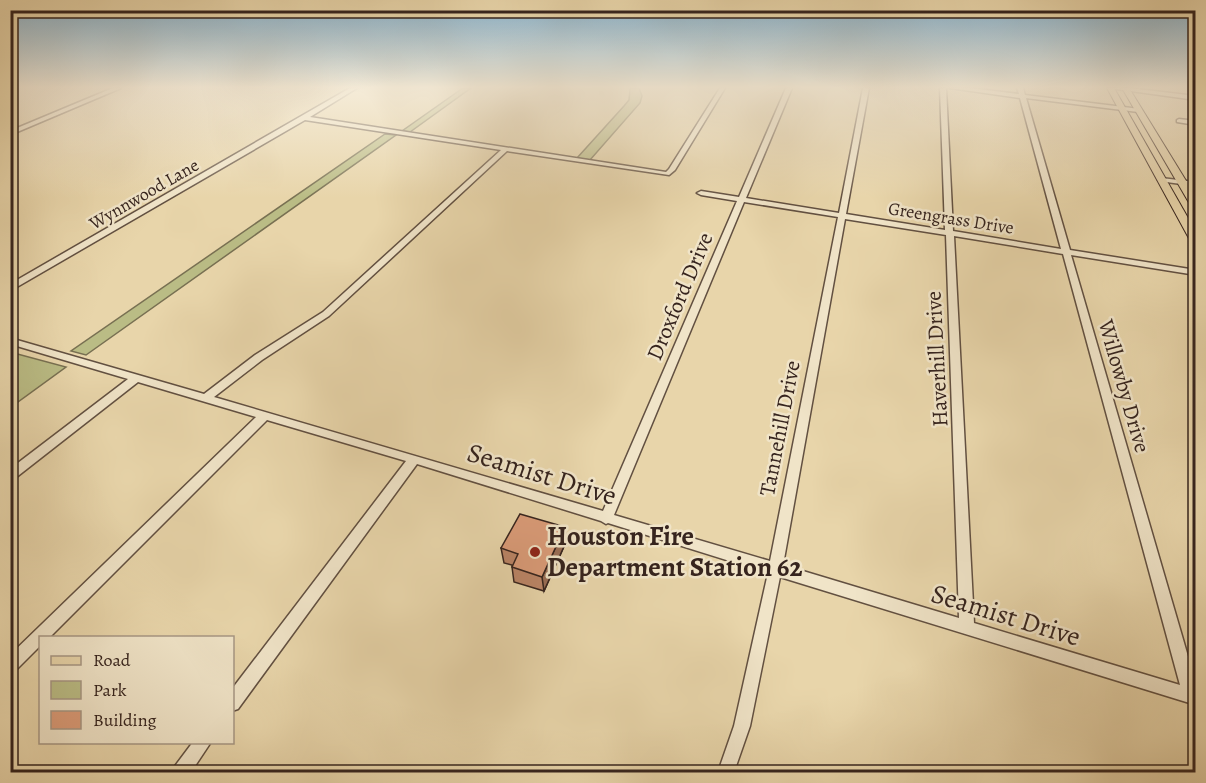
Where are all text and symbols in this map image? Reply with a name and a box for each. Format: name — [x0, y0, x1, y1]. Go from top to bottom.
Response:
street label: Wynnwood Lane — [84, 153, 203, 236]
street label: Greengrass Drive — [886, 196, 1016, 240]
street label: Droxford Drive — [639, 228, 720, 365]
street label: Haverhill Drive — [918, 290, 956, 428]
street label: Willowby Drive — [1090, 315, 1157, 456]
street label: Tannehill Drive — [752, 358, 808, 499]
street label: Seamist Drive — [463, 434, 621, 514]
place label: Houston Fire Department Station 62 — [547, 518, 803, 585]
marker: Houston Fire Department Station 62 — [528, 545, 542, 559]
street label: Seamist Drive — [927, 575, 1085, 655]
legend — [39, 636, 234, 744]
text: Road — [93, 648, 131, 672]
text: Park — [93, 678, 127, 702]
text: Building — [93, 708, 157, 732]

